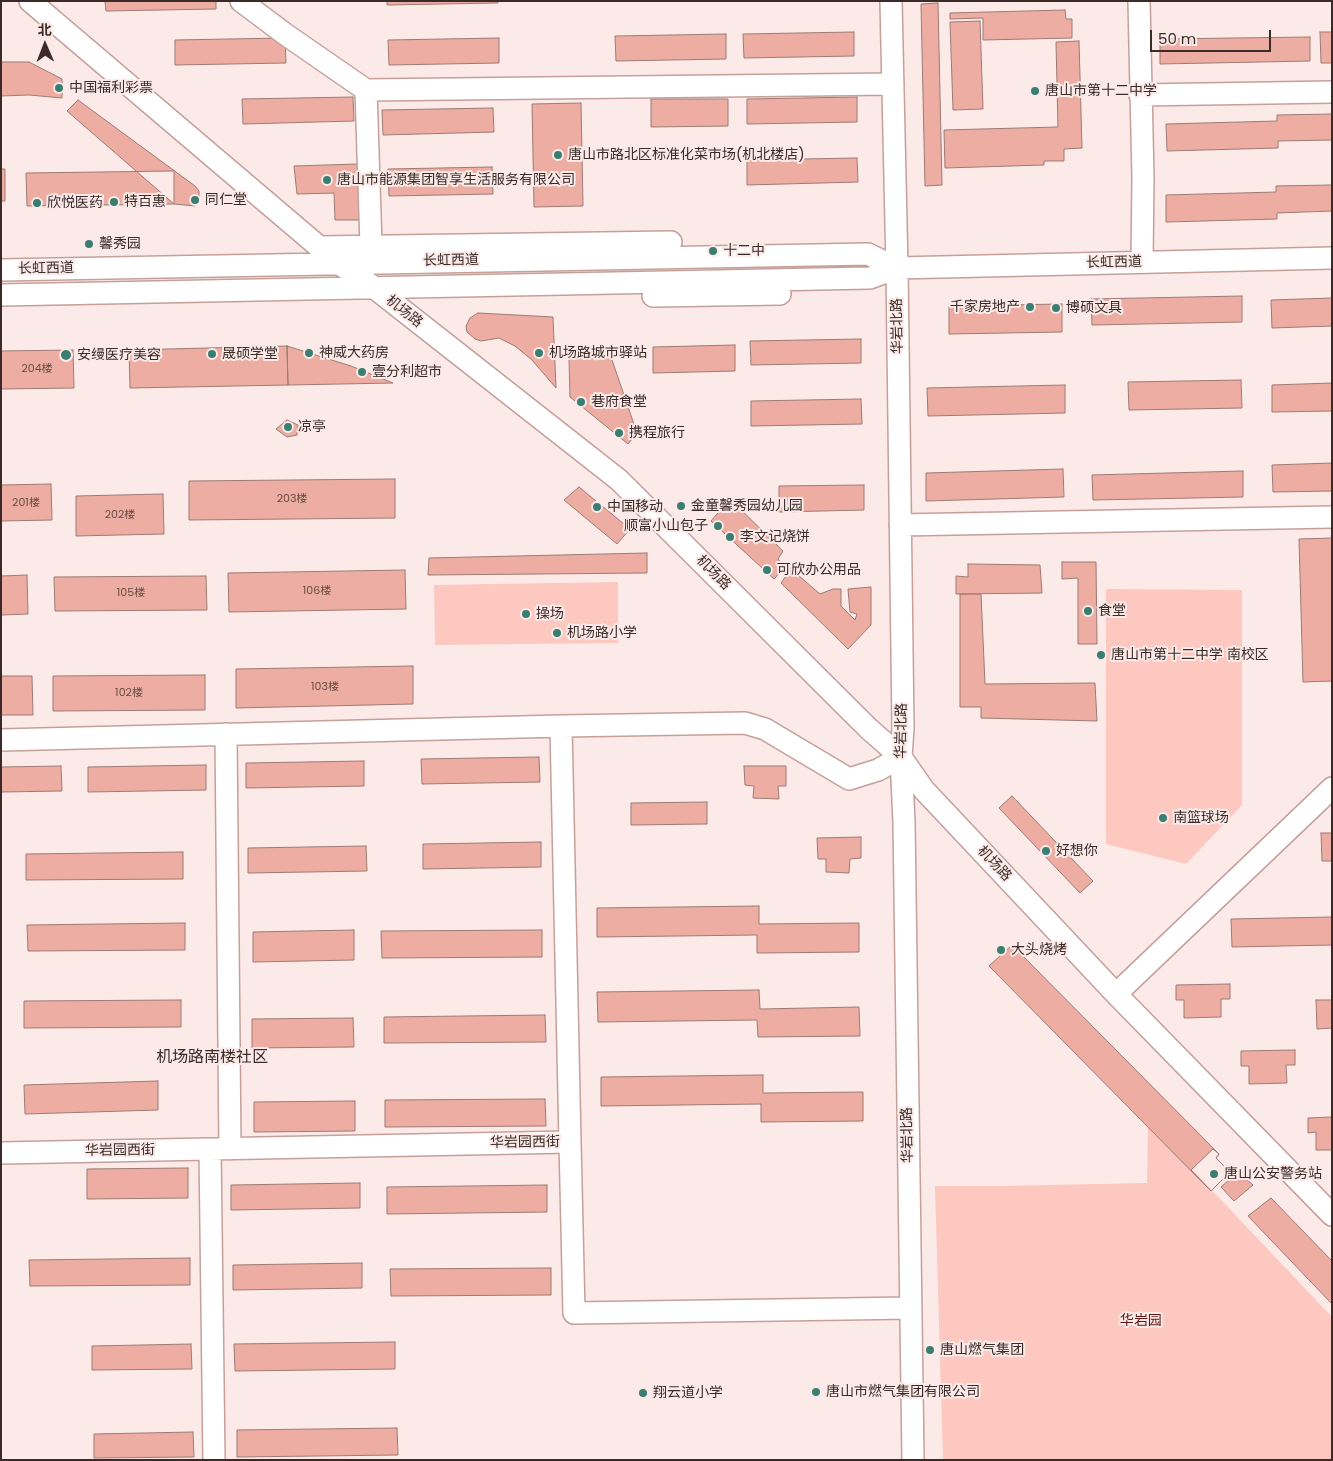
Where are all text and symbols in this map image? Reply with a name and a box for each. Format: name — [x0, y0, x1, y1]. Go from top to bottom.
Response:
north arrow — [20, 20, 70, 70]
text: 北 — [38, 20, 52, 40]
scale bar — [1153, 20, 1274, 52]
text: 50 m — [1158, 28, 1196, 49]
place label: 中国福利彩票 — [69, 80, 153, 96]
marker: 中国福利彩票 — [53, 82, 65, 94]
place label: 唐山市第十二中学 — [1045, 83, 1157, 99]
marker: 唐山市第十二中学 — [1029, 85, 1041, 97]
place label: 唐山市路北区标准化菜市场(机北楼店) — [568, 147, 805, 163]
marker: 唐山市路北区标准化菜市场(机北楼店) — [552, 149, 564, 161]
place label: 唐山市能源集团智享生活服务有限公司 — [337, 172, 575, 188]
marker: 唐山市能源集团智享生活服务有限公司 — [321, 174, 333, 186]
place label: 同仁堂 — [205, 192, 247, 208]
place label: 特百惠 — [124, 194, 166, 210]
marker: 同仁堂 — [189, 194, 201, 206]
place label: 欣悦医药 — [47, 195, 103, 211]
marker: 特百惠 — [108, 196, 120, 208]
marker: 欣悦医药 — [31, 197, 43, 209]
place label: 馨秀园 — [99, 236, 141, 252]
marker: 馨秀园 — [83, 238, 95, 250]
place label: 十二中 — [723, 243, 765, 259]
marker: 十二中 — [707, 245, 719, 257]
street label: 长虹西道 — [423, 252, 479, 270]
street label: 长虹西道 — [1086, 254, 1142, 272]
street label: 长虹西道 — [18, 260, 74, 278]
street label: 机场路 — [382, 292, 426, 332]
street label: 华岩北路 — [889, 298, 907, 354]
place label: 千家房地产 — [950, 299, 1020, 315]
place label: 博硕文具 — [1066, 300, 1122, 316]
marker: 千家房地产 — [1024, 301, 1036, 313]
marker: 博硕文具 — [1050, 302, 1062, 314]
place label: 神威大药房 — [319, 345, 389, 361]
place label: 机场路城市驿站 — [549, 345, 647, 361]
place label: 晟硕学堂 — [222, 346, 278, 362]
place label: 安缦医疗美容 — [77, 347, 161, 363]
marker: 神威大药房 — [303, 347, 315, 359]
marker: 机场路城市驿站 — [533, 347, 545, 359]
marker: 安缦医疗美容 — [59, 348, 73, 362]
marker: 晟硕学堂 — [206, 348, 218, 360]
house number: 204楼 — [21, 362, 53, 376]
place label: 壹分利超市 — [372, 364, 442, 380]
marker: 壹分利超市 — [356, 366, 368, 378]
place label: 巷府食堂 — [591, 394, 647, 410]
marker: 巷府食堂 — [575, 396, 587, 408]
place label: 凉亭 — [298, 419, 326, 435]
marker: 凉亭 — [282, 421, 294, 433]
place label: 携程旅行 — [629, 425, 685, 441]
marker: 携程旅行 — [613, 427, 625, 439]
house number: 203楼 — [277, 492, 307, 506]
house number: 201楼 — [12, 496, 40, 510]
place label: 金童馨秀园幼儿园 — [691, 498, 803, 514]
place label: 中国移动 — [607, 499, 663, 515]
marker: 金童馨秀园幼儿园 — [675, 500, 687, 512]
marker: 中国移动 — [591, 501, 603, 513]
house number: 202楼 — [105, 508, 135, 522]
place label: 顺富小山包子 — [624, 518, 708, 534]
marker: 顺富小山包子 — [712, 520, 724, 532]
place label: 李文记烧饼 — [740, 529, 810, 545]
marker: 李文记烧饼 — [724, 531, 736, 543]
street label: 机场路 — [692, 552, 734, 594]
place label: 可欣办公用品 — [777, 562, 861, 578]
marker: 可欣办公用品 — [761, 564, 773, 576]
house number: 106楼 — [303, 584, 331, 598]
house number: 105楼 — [117, 586, 145, 600]
place label: 食堂 — [1098, 603, 1126, 619]
marker: 食堂 — [1082, 605, 1094, 617]
place label: 操场 — [536, 606, 564, 622]
marker: 操场 — [520, 608, 532, 620]
place label: 机场路小学 — [567, 625, 637, 641]
marker: 机场路小学 — [551, 627, 563, 639]
place label: 唐山市第十二中学 南校区 — [1111, 647, 1269, 663]
marker: 唐山市第十二中学 南校区 — [1095, 649, 1107, 661]
house number: 103楼 — [311, 680, 339, 694]
house number: 102楼 — [115, 686, 143, 700]
street label: 华岩北路 — [893, 703, 911, 759]
place label: 南篮球场 — [1173, 810, 1229, 826]
marker: 南篮球场 — [1157, 812, 1169, 824]
street label: 机场路 — [974, 843, 1014, 885]
place label: 好想你 — [1056, 843, 1098, 859]
marker: 好想你 — [1040, 845, 1052, 857]
place label: 大头烧烤 — [1011, 942, 1067, 958]
marker: 大头烧烤 — [995, 944, 1007, 956]
district label: 机场路南楼社区 — [156, 1048, 268, 1068]
street label: 华岩北路 — [899, 1107, 917, 1163]
street label: 华岩园西街 — [490, 1134, 560, 1152]
street label: 华岩园西街 — [85, 1142, 155, 1160]
place label: 唐山公安警务站 — [1224, 1166, 1322, 1182]
marker: 唐山公安警务站 — [1208, 1168, 1220, 1180]
park label: 华岩园 — [1120, 1313, 1162, 1329]
place label: 唐山燃气集团 — [940, 1342, 1024, 1358]
marker: 唐山燃气集团 — [924, 1344, 936, 1356]
place label: 唐山市燃气集团有限公司 — [826, 1384, 980, 1400]
place label: 翔云道小学 — [653, 1385, 723, 1401]
marker: 唐山市燃气集团有限公司 — [810, 1386, 822, 1398]
marker: 翔云道小学 — [637, 1387, 649, 1399]

